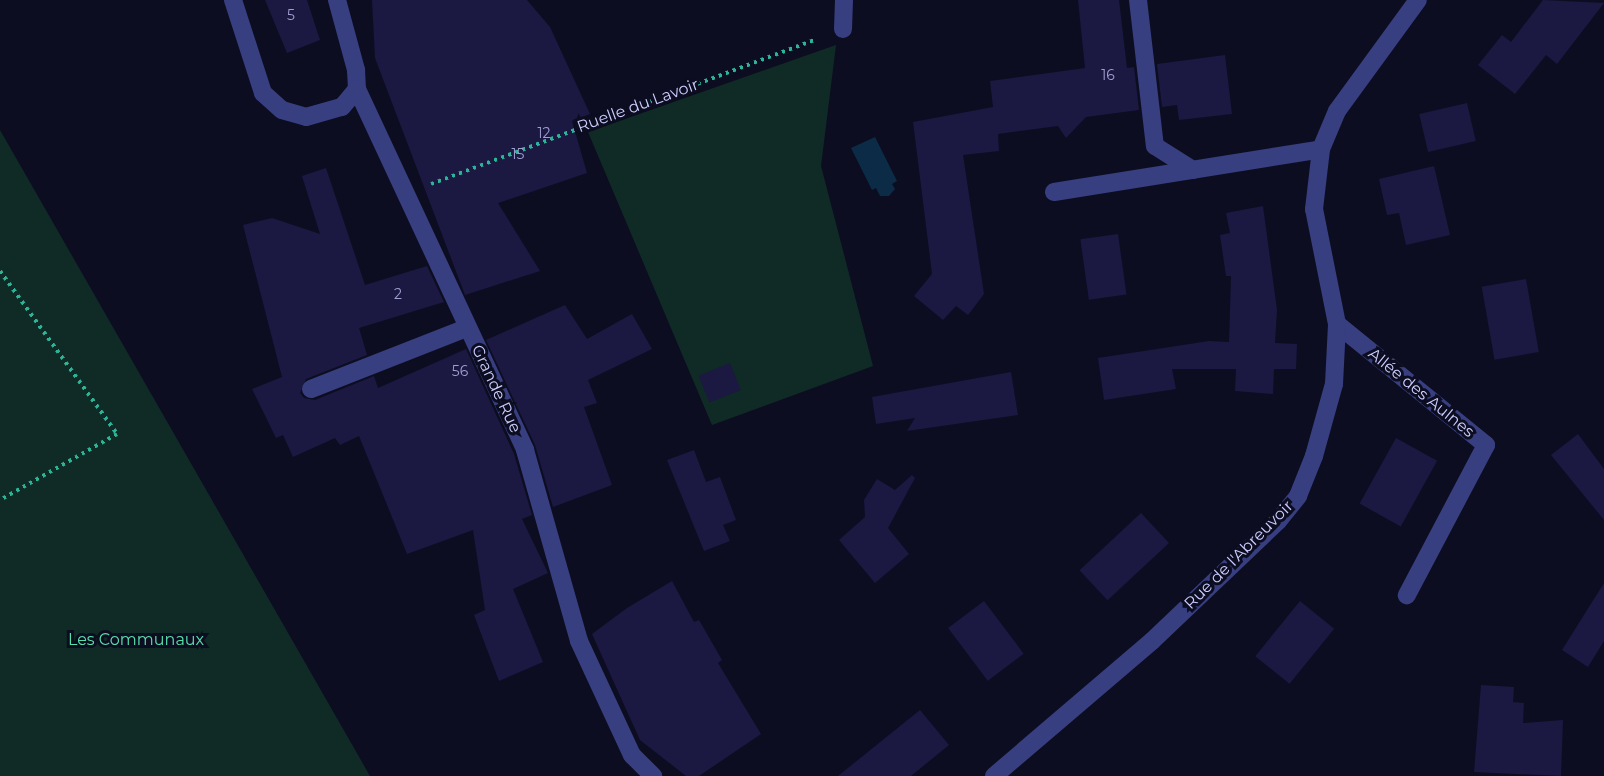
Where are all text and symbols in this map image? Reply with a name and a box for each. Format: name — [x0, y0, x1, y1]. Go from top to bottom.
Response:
house number: 5 — [287, 7, 295, 23]
house number: 16 — [1101, 67, 1115, 83]
street label: Ruelle du Lavoir — [575, 75, 701, 137]
house number: 12 — [537, 125, 551, 141]
house number: 15 — [512, 146, 524, 162]
house number: 2 — [394, 286, 402, 302]
street label: Grande Rue — [467, 342, 525, 436]
street label: Allée des Aulnes — [1364, 344, 1478, 442]
house number: 56 — [452, 363, 468, 379]
street label: Rue de l'Abreuvoir — [1181, 497, 1297, 613]
park label: Les Communaux — [68, 630, 204, 650]

